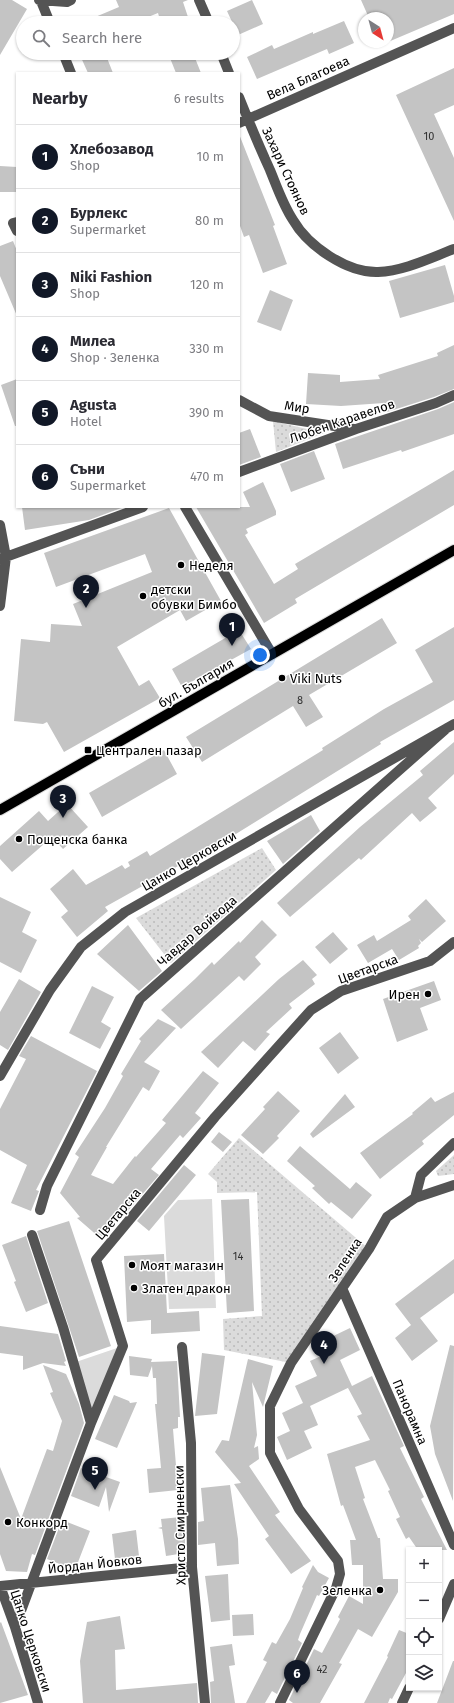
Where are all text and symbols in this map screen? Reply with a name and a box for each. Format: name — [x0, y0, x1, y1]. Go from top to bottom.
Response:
north arrow — [358, 12, 394, 48]
search box — [16, 16, 240, 60]
icon: search — [30, 27, 52, 49]
text: Search here — [62, 29, 142, 47]
street label: Вела Благоева — [264, 53, 352, 103]
text: Nearby — [32, 88, 87, 109]
text: 6 results — [174, 91, 224, 106]
street label: Захари Стоянов — [259, 125, 313, 217]
house number: 10 — [424, 130, 434, 143]
text: Хлебозавод — [70, 140, 153, 158]
text: 1 — [42, 149, 48, 164]
text: 10 m — [197, 149, 224, 164]
text: Shop — [70, 158, 100, 173]
text: Бурлекс — [70, 204, 127, 222]
text: 2 — [42, 213, 48, 228]
text: 80 m — [195, 213, 224, 228]
text: Supermarket — [70, 222, 146, 237]
text: Niki Fashion — [70, 268, 152, 286]
text: 3 — [42, 277, 48, 292]
text: 120 m — [190, 277, 224, 292]
text: Shop — [70, 286, 100, 301]
text: Милеа — [70, 332, 116, 350]
text: 4 — [41, 341, 49, 356]
text: 330 m — [189, 341, 224, 356]
text: Shop · Зеленка — [70, 350, 160, 365]
text: Agusta — [70, 396, 117, 414]
street label: Любен Каравелов — [287, 396, 397, 446]
street label: Мир — [283, 398, 311, 416]
text: 5 — [42, 405, 48, 420]
text: 390 m — [189, 405, 224, 420]
text: Hotel — [70, 414, 102, 429]
text: Съни — [70, 460, 105, 478]
text: 6 — [41, 469, 49, 484]
text: 470 m — [190, 469, 224, 484]
text: Supermarket — [70, 478, 146, 493]
place label: Неделя — [189, 558, 234, 573]
marker: Неделя — [176, 560, 186, 570]
pin: 2 — [73, 575, 99, 608]
place label: детски обувки Бимбо — [151, 582, 237, 612]
marker: детски обувки Бимбо — [138, 591, 148, 601]
pin: 1 — [219, 613, 245, 646]
your location — [250, 645, 270, 665]
street label: бул. България — [155, 655, 237, 711]
place label: Viki Nuts — [290, 671, 342, 686]
marker: Viki Nuts — [277, 673, 287, 683]
house number: 8 — [297, 694, 303, 707]
place label: Централен пазар — [96, 743, 202, 758]
marker: Централен пазар — [83, 745, 93, 755]
pin: 3 — [50, 785, 76, 818]
street label: Цанко Церковски — [139, 828, 239, 894]
place label: Пощенска банка — [27, 832, 127, 847]
marker: Пощенска банка — [14, 834, 24, 844]
street label: Чавдар Войвода — [154, 893, 240, 969]
street label: Цветарска — [336, 951, 400, 987]
place label: Ирен — [389, 987, 420, 1002]
marker: Ирен — [423, 989, 433, 999]
street label: Цветарска — [92, 1185, 144, 1243]
street label: Зеленка — [325, 1235, 365, 1285]
house number: 14 — [233, 1250, 243, 1263]
place label: Моят магазин — [140, 1258, 224, 1273]
marker: Моят магазин — [127, 1260, 137, 1270]
place label: Златен дракон — [142, 1281, 231, 1296]
marker: Златен дракон — [129, 1283, 139, 1293]
pin: 4 — [311, 1331, 337, 1364]
street label: Панорамна — [390, 1377, 430, 1447]
pin: 5 — [82, 1457, 108, 1490]
street label: Христо Смирненски — [171, 1465, 189, 1585]
place label: Конкорд — [16, 1515, 68, 1530]
marker: Конкорд — [3, 1517, 13, 1527]
map controls — [406, 1547, 442, 1691]
button: + — [406, 1547, 442, 1583]
street label: Йордан Йовков — [47, 1552, 143, 1576]
place label: Зеленка — [322, 1583, 372, 1598]
button: − — [406, 1583, 442, 1619]
marker: Зеленка — [375, 1585, 385, 1595]
street label: Цанко Церковски — [7, 1588, 55, 1694]
button: locate — [406, 1619, 442, 1655]
button: layers — [406, 1655, 442, 1691]
pin: 6 — [284, 1660, 310, 1693]
house number: 42 — [316, 1663, 328, 1676]

